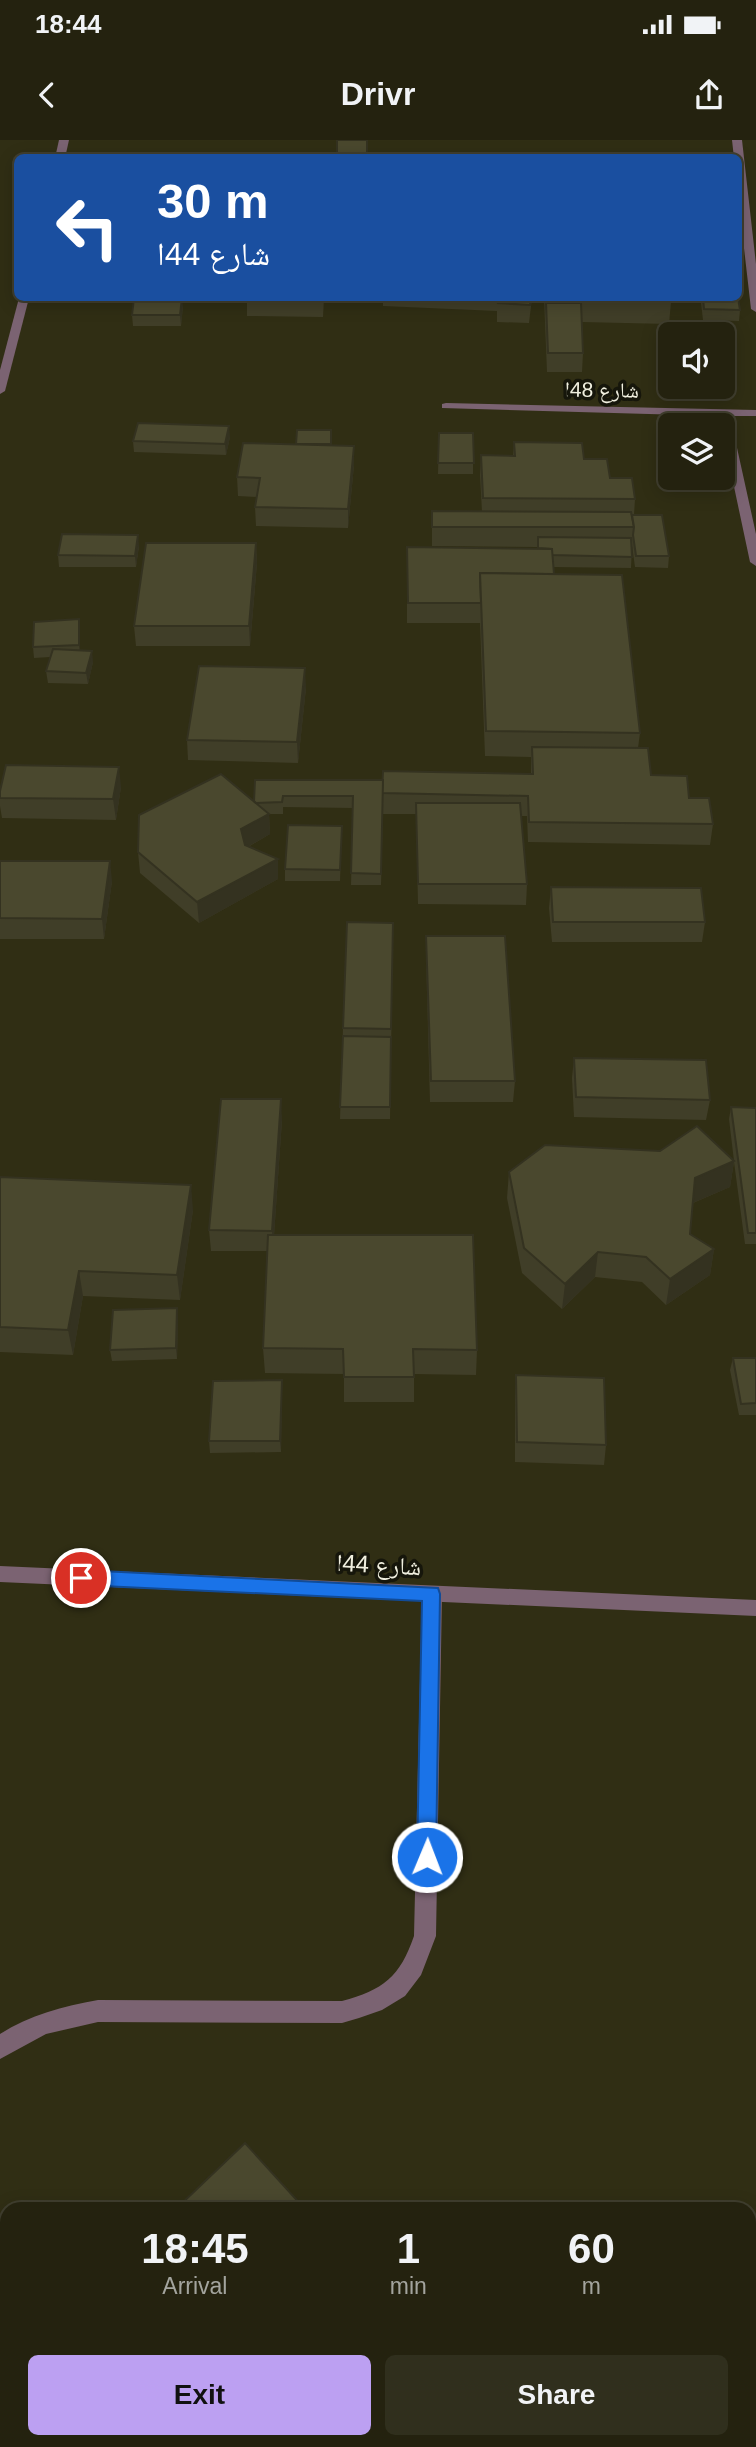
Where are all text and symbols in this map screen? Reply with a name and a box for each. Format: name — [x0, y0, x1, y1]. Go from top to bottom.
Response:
text: 18:44 — [35, 9, 102, 39]
icon: back — [28, 76, 66, 114]
text: Drivr — [341, 76, 415, 112]
icon: share — [690, 76, 728, 114]
text: 30 m — [157, 174, 269, 228]
icon: left — [42, 182, 133, 273]
text: شارع 44ا — [157, 236, 270, 272]
map controls — [658, 322, 735, 490]
button: sound — [658, 322, 735, 399]
street label: شارع 48ا — [565, 377, 639, 404]
button: layers — [658, 413, 735, 490]
pin — [51, 1548, 111, 1608]
street label: شارع 44ا — [336, 1549, 422, 1582]
icon: arrive — [62, 1559, 100, 1597]
position arrow — [390, 1820, 464, 1894]
text: 18:45 — [141, 2225, 249, 2272]
text: 1 — [397, 2225, 420, 2272]
text: 60 — [568, 2225, 615, 2272]
text: Arrival — [162, 2273, 227, 2299]
text: min — [390, 2273, 427, 2299]
text: m — [582, 2273, 601, 2299]
button: Exit — [28, 2355, 371, 2435]
button: Share — [385, 2355, 728, 2435]

